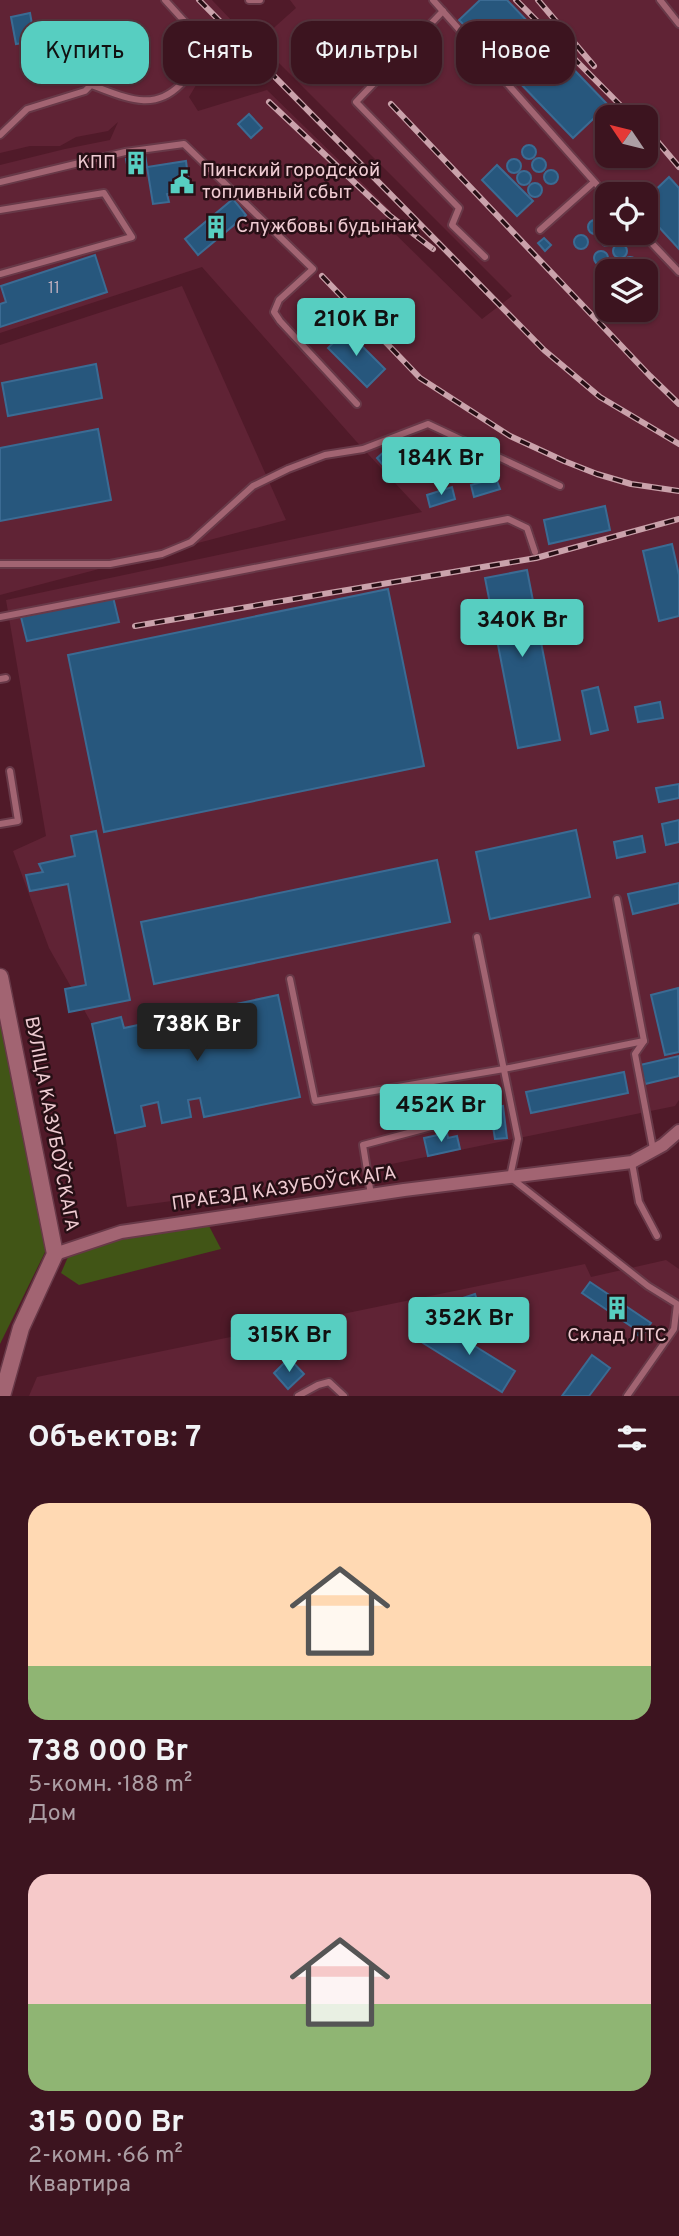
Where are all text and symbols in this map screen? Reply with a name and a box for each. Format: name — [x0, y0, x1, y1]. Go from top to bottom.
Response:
chip: Купить — [21, 21, 149, 84]
chip: Снять — [163, 21, 277, 84]
chip: Фильтры — [291, 21, 442, 84]
chip: Новое — [456, 21, 575, 84]
north arrow — [595, 105, 658, 168]
map controls — [595, 105, 658, 322]
building icon: КПП — [122, 149, 150, 177]
place label: КПП — [77, 151, 116, 175]
place label: Пинский городской топливный сбыт — [202, 159, 380, 205]
public building icon: Пинский городской топливный сбыт — [168, 168, 196, 196]
button: locate — [595, 182, 658, 245]
building icon: Службовы будынак — [202, 213, 230, 241]
place label: Службовы будынак — [236, 215, 418, 239]
button: layers — [595, 259, 658, 322]
house number: 11 — [48, 279, 60, 299]
pin: 210K Br — [291, 298, 421, 358]
text: 210K Br — [313, 306, 399, 335]
pin: 184K Br — [376, 438, 506, 497]
text: 184K Br — [398, 445, 484, 474]
pin: 340K Br — [457, 600, 587, 659]
text: 340K Br — [476, 607, 568, 636]
pin: 738K Br — [132, 1004, 262, 1063]
text: 738K Br — [153, 1011, 241, 1040]
street label: ВУЛІЦА КАЗУБОЎСКАГА — [18, 1014, 85, 1234]
pin: 452K Br — [376, 1084, 506, 1144]
text: 452K Br — [396, 1092, 486, 1121]
street label: ПРАЕЗД КАЗУБОЎСКАГА — [170, 1160, 398, 1217]
building icon: Склад ЛТС — [603, 1294, 631, 1322]
pin: 352K Br — [404, 1298, 534, 1357]
text: 352K Br — [424, 1305, 514, 1334]
pin: 315K Br — [224, 1314, 354, 1374]
text: 315K Br — [247, 1322, 331, 1351]
place label: Склад ЛТС — [567, 1324, 667, 1348]
icon: filters — [613, 1419, 651, 1457]
text: Объектов: 7 — [28, 1420, 201, 1457]
icon: home — [277, 1548, 403, 1674]
text: 738 000 Br — [28, 1734, 188, 1771]
text: 5-комн. · 188 m² — [28, 1771, 192, 1800]
text: Дом — [28, 1800, 76, 1829]
icon: home — [277, 1919, 403, 2045]
text: 315 000 Br — [28, 2105, 184, 2142]
text: 2-комн. · 66 m² — [28, 2142, 183, 2171]
text: Квартира — [28, 2171, 131, 2200]

